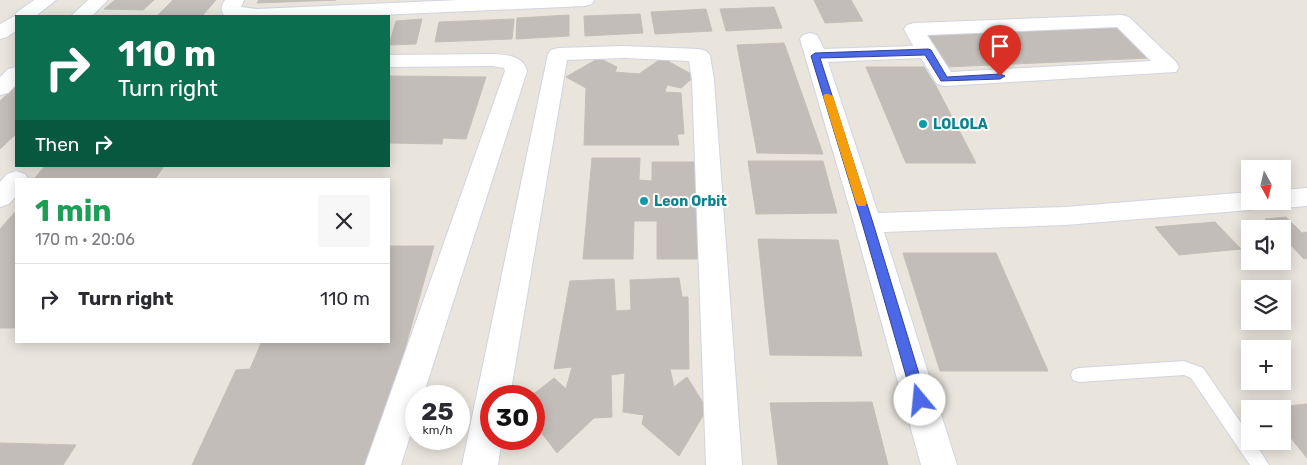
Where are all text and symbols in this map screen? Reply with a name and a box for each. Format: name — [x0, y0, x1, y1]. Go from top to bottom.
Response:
pin — [979, 25, 1021, 76]
icon: arrive — [986, 32, 1014, 60]
text: 110 m — [118, 33, 216, 75]
icon: right — [35, 35, 100, 100]
text: Turn right — [118, 75, 218, 102]
place label: LOLOLA — [933, 116, 988, 133]
marker: LOLOLA — [917, 118, 929, 130]
icon: right — [89, 130, 117, 158]
text: Then — [35, 133, 79, 156]
north arrow — [1241, 160, 1291, 210]
map controls — [1241, 160, 1291, 450]
text: 1 min — [35, 193, 112, 229]
place label: Leon Orbit — [654, 193, 727, 210]
button: close — [318, 195, 370, 247]
marker: Leon Orbit — [638, 195, 650, 207]
button: sound — [1241, 220, 1291, 270]
text: 170 m · 20:06 — [35, 230, 135, 249]
button: layers — [1241, 280, 1291, 330]
icon: right — [35, 285, 63, 313]
text: Turn right — [78, 287, 173, 310]
text: 110 m — [320, 287, 370, 310]
button: + — [1241, 340, 1291, 390]
position arrow — [893, 373, 945, 425]
speed limit sign: 30 — [480, 385, 545, 450]
text: 25 — [421, 397, 454, 426]
button: − — [1241, 400, 1291, 450]
text: km/h — [423, 423, 452, 437]

